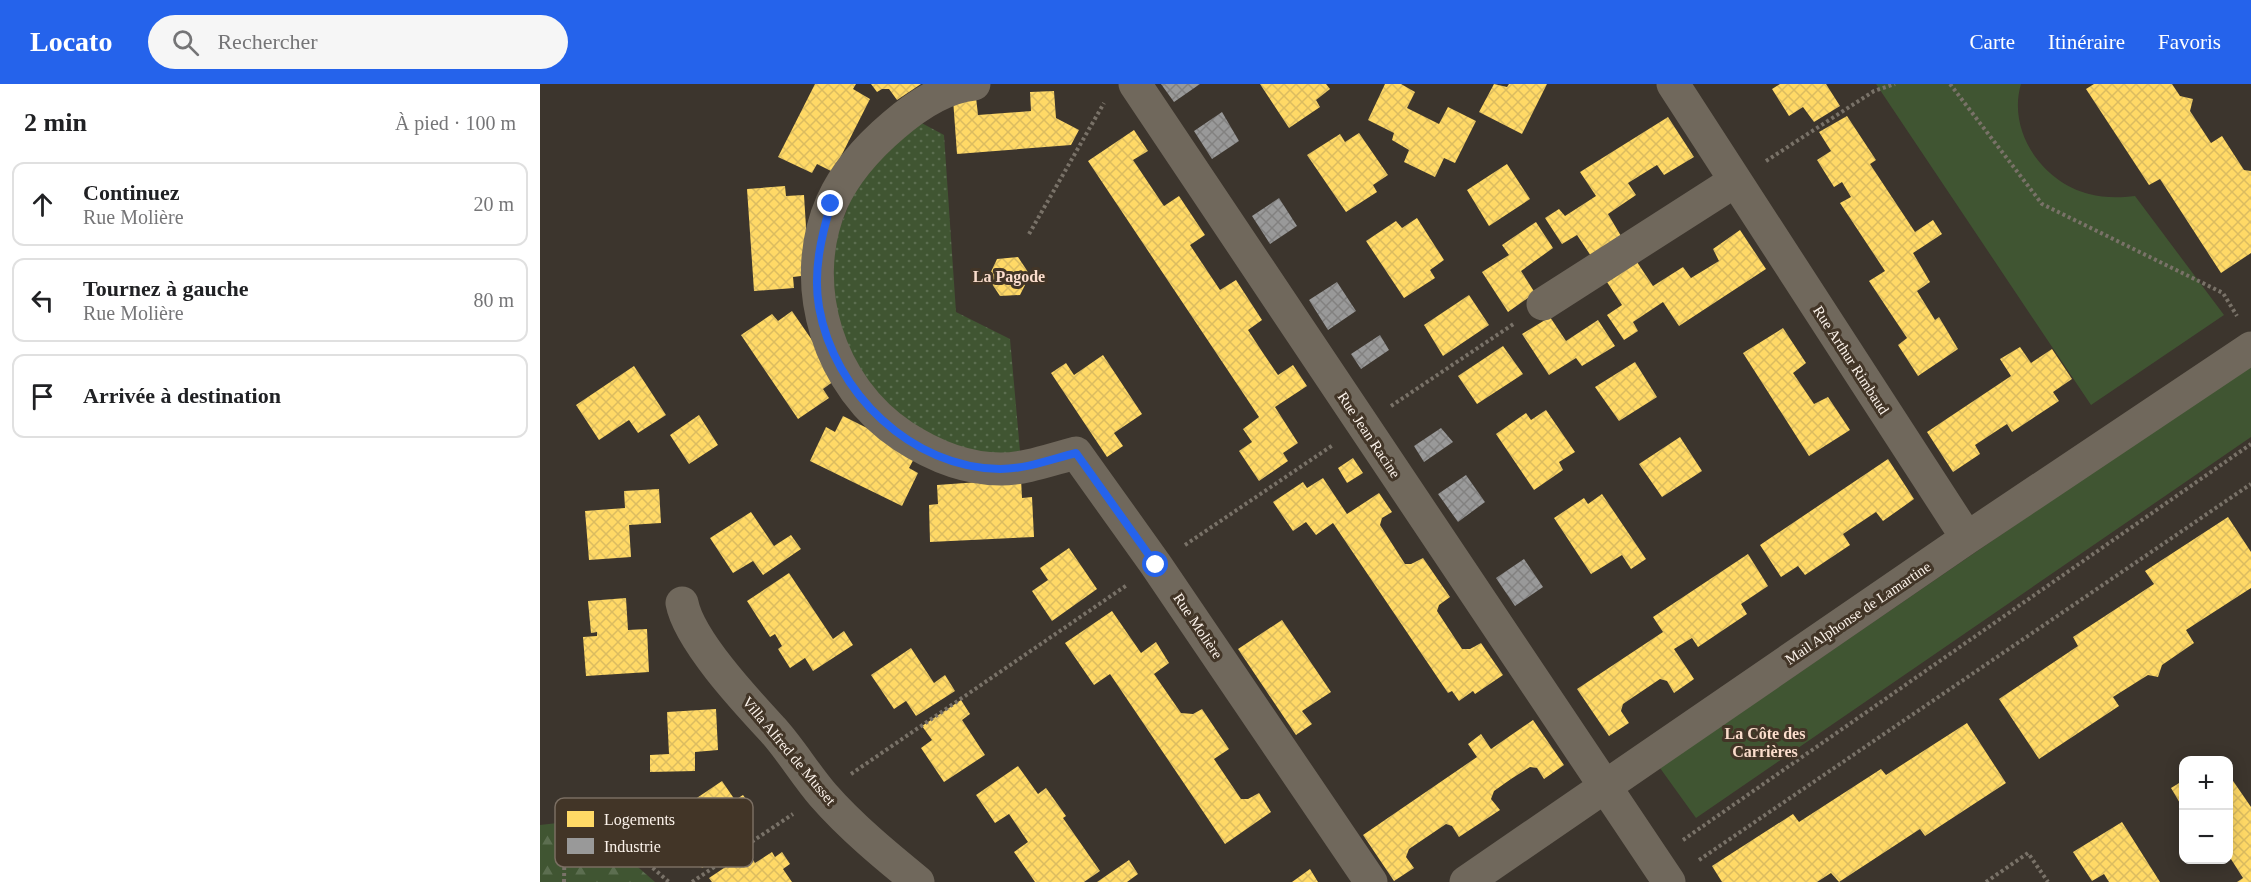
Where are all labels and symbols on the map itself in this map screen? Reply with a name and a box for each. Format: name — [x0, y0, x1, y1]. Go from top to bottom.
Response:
route end — [817, 190, 843, 216]
district label: La Pagode — [973, 268, 1045, 286]
street label: Rue Arthur Rimbaud — [1810, 303, 1892, 418]
street label: Rue Jean Racine — [1334, 389, 1404, 481]
route start — [1142, 551, 1168, 577]
street label: Mail Alphonse de Lamartine — [1782, 558, 1934, 668]
street label: Rue Molière — [1170, 590, 1226, 662]
street label: Villa Alfred de Musset — [739, 694, 839, 809]
district label: La Côte des Carrières — [1725, 725, 1805, 760]
legend — [555, 798, 753, 867]
text: Logements — [604, 811, 675, 829]
text: Industrie — [604, 838, 661, 855]

